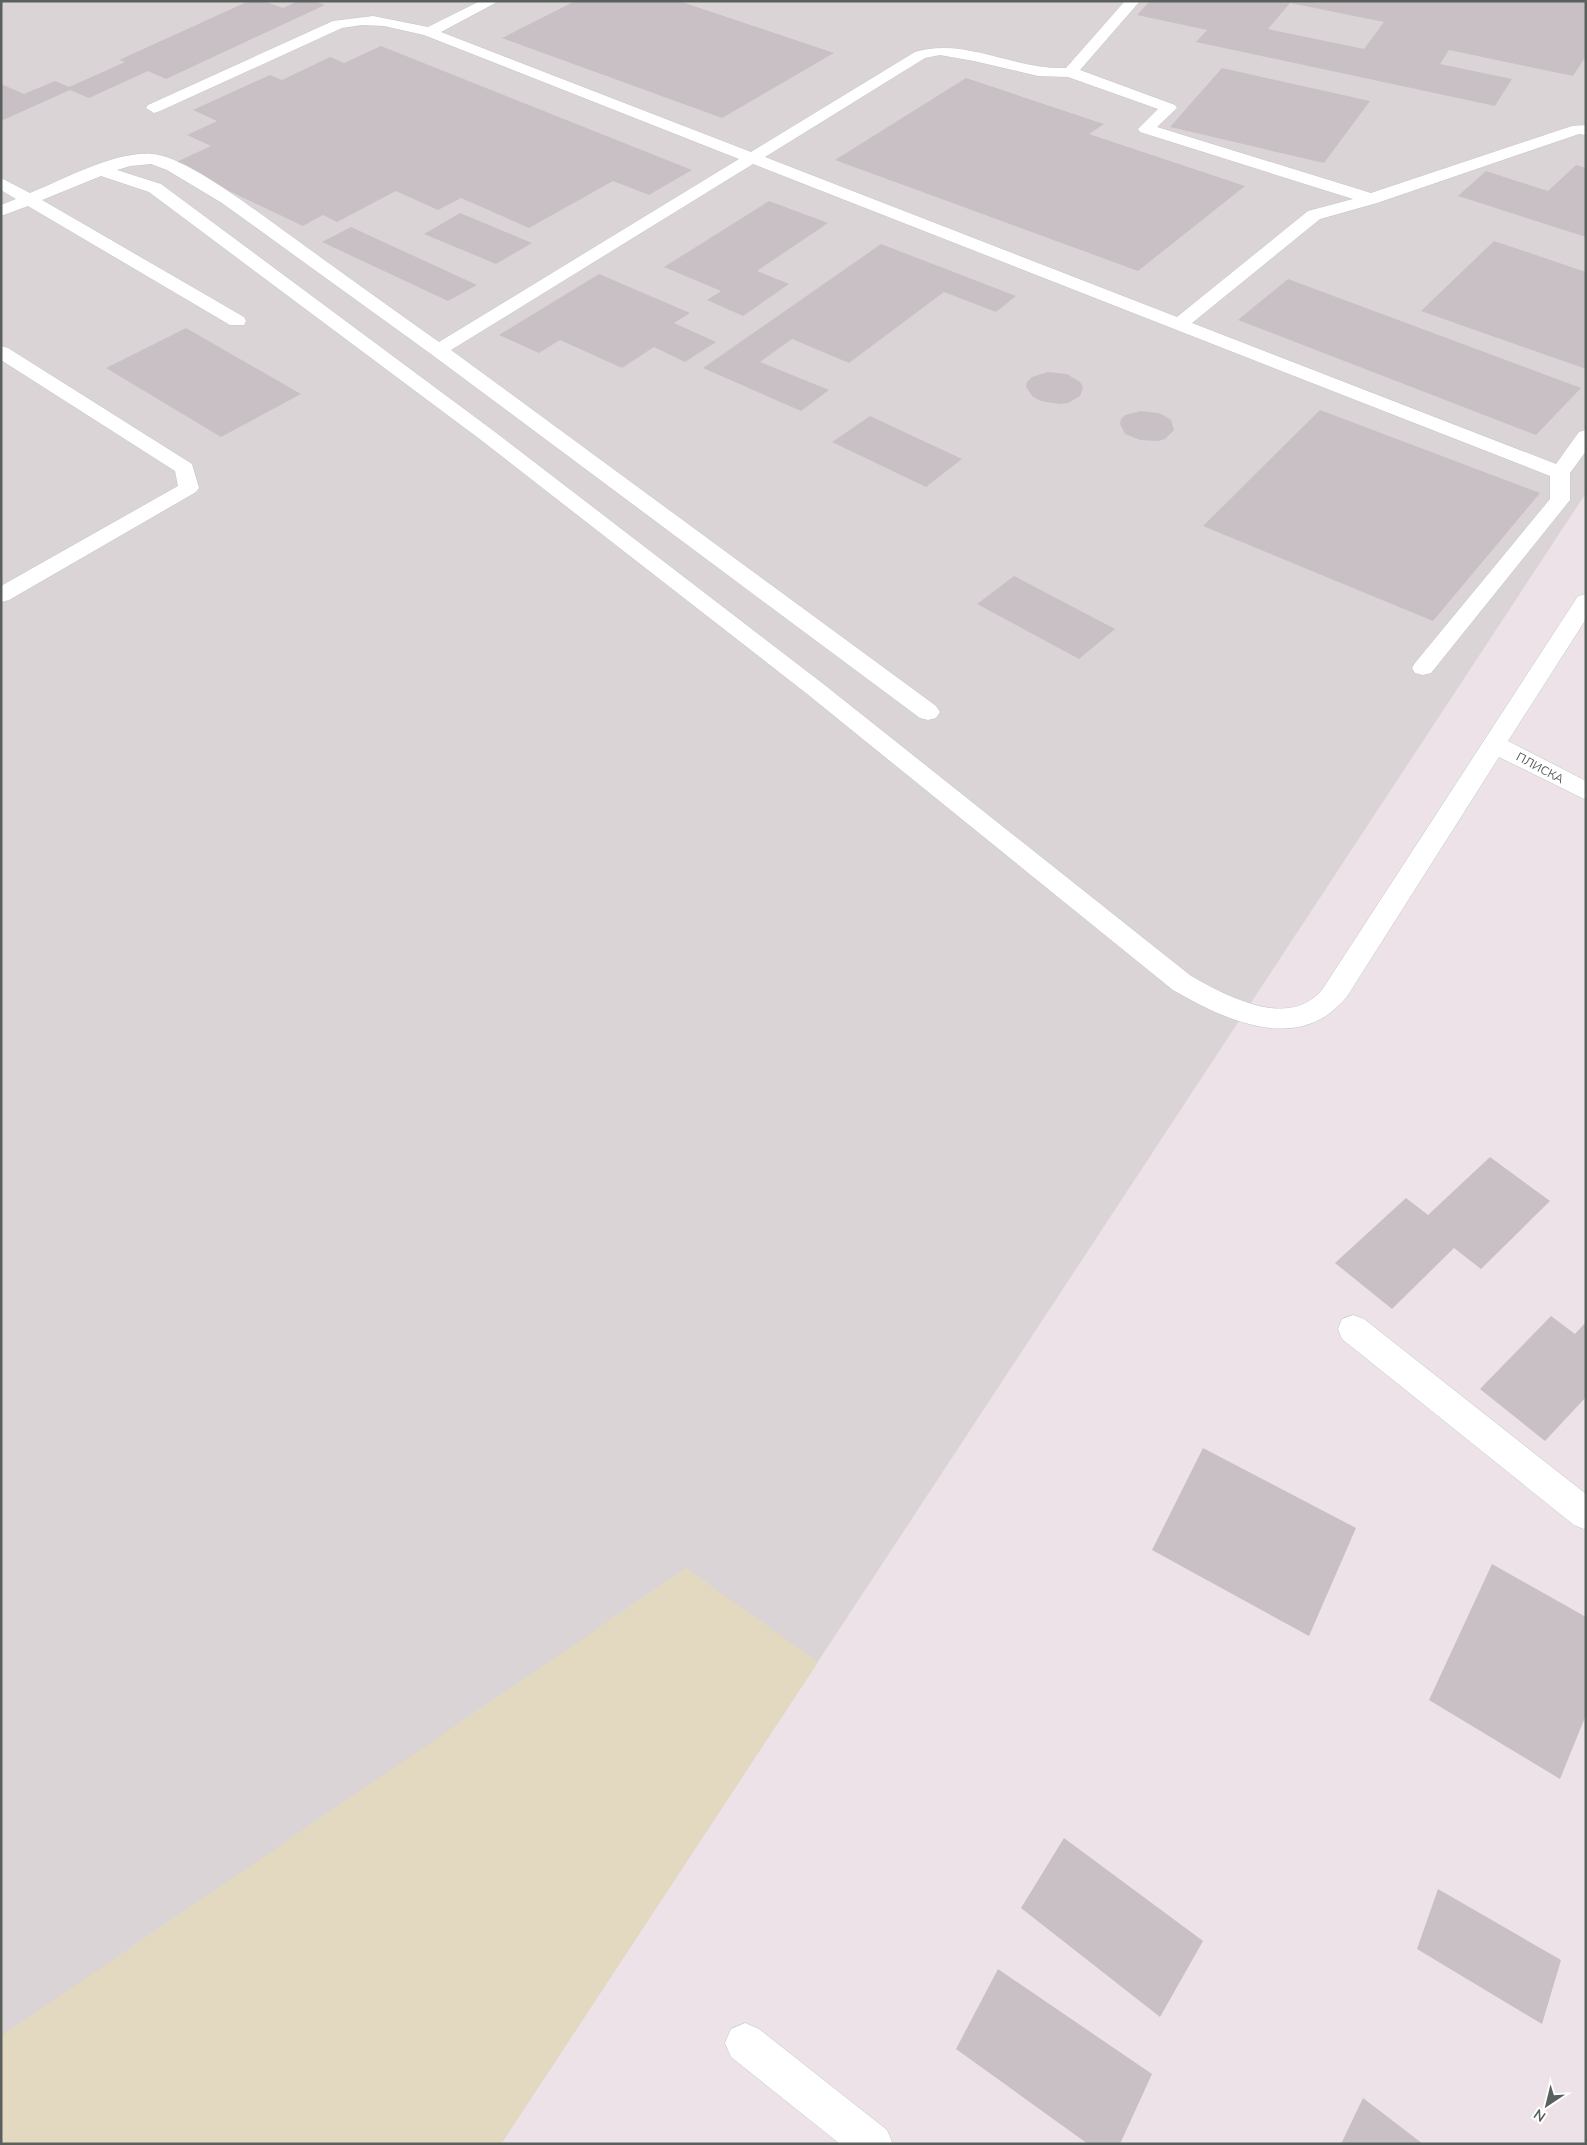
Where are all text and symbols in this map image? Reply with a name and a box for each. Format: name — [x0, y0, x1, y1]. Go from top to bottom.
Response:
street label: ПЛИСКА — [1514, 749, 1567, 786]
north arrow — [1522, 2080, 1572, 2130]
text: N — [1530, 2105, 1549, 2126]

